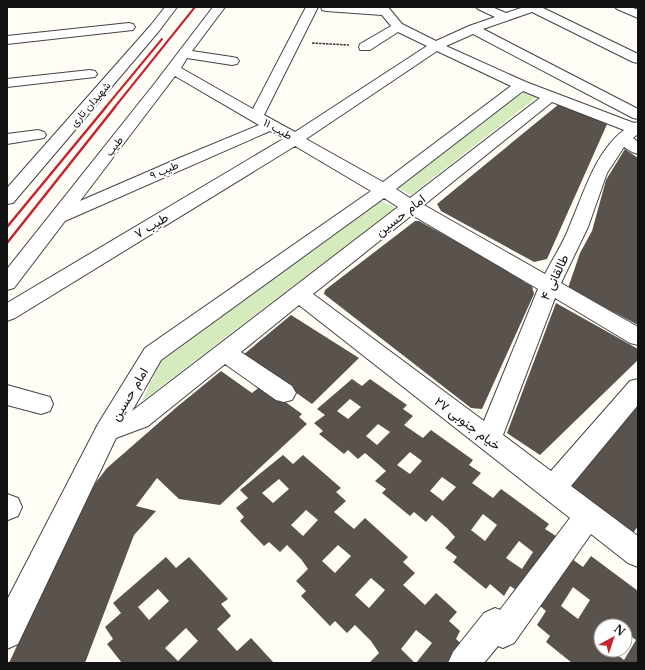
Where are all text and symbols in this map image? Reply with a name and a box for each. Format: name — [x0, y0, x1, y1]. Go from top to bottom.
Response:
street label: شهیدان تاری — [67, 78, 114, 129]
street label: طیب ۱۱ — [261, 115, 295, 143]
street label: طیب — [102, 133, 126, 159]
street label: طیب ۹ — [148, 158, 180, 182]
street label: امام حسین — [372, 191, 429, 240]
street label: طیب ۷ — [131, 209, 171, 242]
street label: طالقانی ۴ — [536, 251, 572, 303]
street label: امام حسین — [107, 365, 152, 424]
street label: خیام جنوبی ۲۷ — [431, 393, 505, 454]
north arrow — [593, 618, 633, 658]
text: N — [611, 622, 628, 639]

